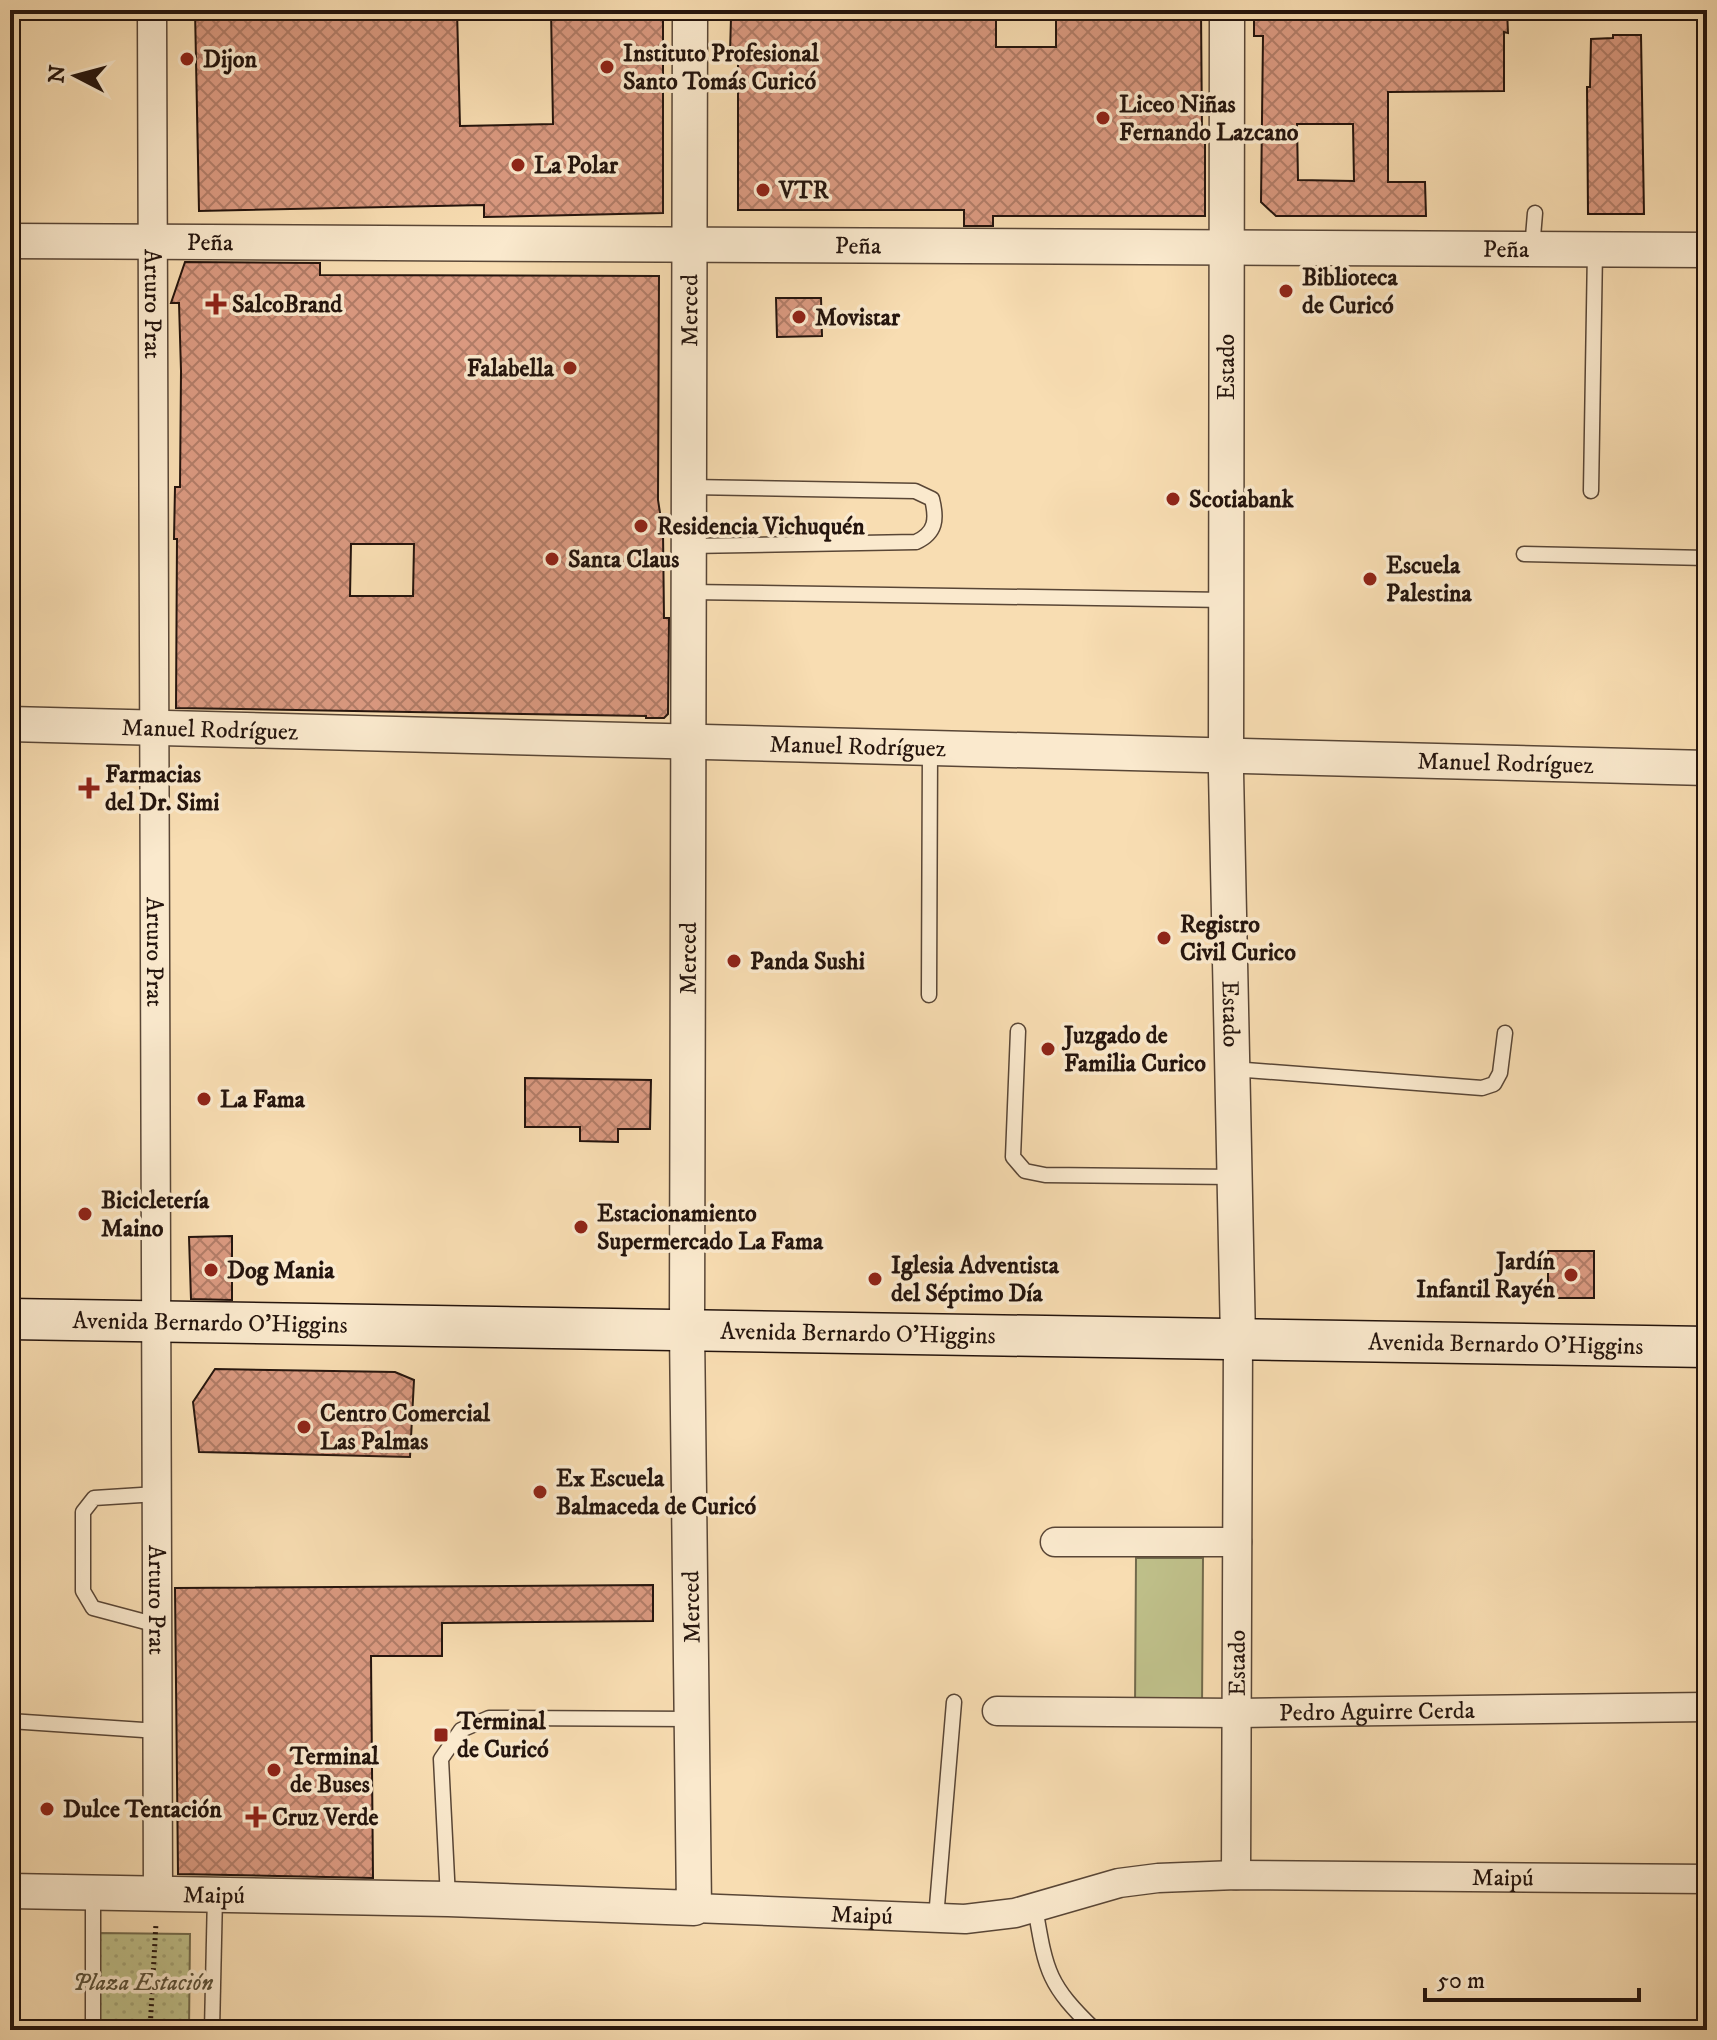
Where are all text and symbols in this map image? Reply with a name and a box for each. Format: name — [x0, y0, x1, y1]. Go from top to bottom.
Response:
north arrow — [36, 36, 116, 116]
place label: Instituto Profesional Santo Tomás Curicó — [623, 39, 820, 97]
place label: Dijon — [203, 45, 258, 75]
marker: Dijon — [178, 50, 196, 68]
marker: Instituto Profesional Santo Tomás Curicó — [598, 58, 616, 76]
text: N — [43, 64, 72, 84]
place label: Liceo Niñas Fernando Lazcano — [1119, 90, 1299, 148]
marker: Liceo Niñas Fernando Lazcano — [1094, 109, 1112, 127]
place label: La Polar — [534, 151, 619, 181]
marker: La Polar — [509, 156, 527, 174]
place label: VTR — [778, 176, 830, 206]
marker: VTR — [754, 181, 772, 199]
street label: Peña — [187, 228, 234, 258]
street label: Peña — [835, 231, 882, 262]
street label: Peña — [1483, 235, 1530, 265]
street label: Arturo Prat — [137, 249, 167, 359]
place label: Biblioteca de Curicó — [1302, 263, 1398, 321]
street label: Merced — [675, 274, 705, 347]
marker: Biblioteca de Curicó — [1277, 282, 1295, 300]
place label: SalcoBrand — [232, 290, 343, 320]
marker: SalcoBrand — [207, 295, 225, 313]
place label: Movistar — [815, 303, 901, 333]
marker: Movistar — [790, 308, 808, 326]
street label: Estado — [1212, 334, 1242, 400]
place label: Falabella — [467, 354, 555, 384]
marker: Falabella — [561, 359, 579, 377]
place label: Scotiabank — [1189, 485, 1295, 515]
marker: Scotiabank — [1164, 490, 1182, 508]
place label: Residencia Vichuquén — [657, 512, 865, 542]
marker: Residencia Vichuquén — [632, 517, 650, 535]
place label: Santa Claus — [568, 545, 679, 575]
marker: Santa Claus — [543, 550, 561, 568]
place label: Escuela Palestina — [1386, 551, 1473, 609]
marker: Escuela Palestina — [1361, 570, 1379, 588]
street label: Manuel Rodríguez — [121, 713, 299, 747]
street label: Manuel Rodríguez — [769, 730, 947, 764]
street label: Manuel Rodríguez — [1417, 746, 1595, 781]
place label: Farmacias del Dr. Simi — [105, 760, 220, 818]
marker: Farmacias del Dr. Simi — [80, 779, 98, 797]
street label: Arturo Prat — [139, 897, 169, 1007]
place label: Registro Civil Curico — [1180, 910, 1296, 968]
street label: Merced — [674, 922, 704, 995]
marker: Registro Civil Curico — [1155, 929, 1173, 947]
place label: Panda Sushi — [750, 947, 865, 977]
marker: Panda Sushi — [725, 952, 743, 970]
street label: Estado — [1214, 980, 1246, 1048]
place label: Juzgado de Familia Curico — [1061, 1021, 1206, 1079]
marker: Juzgado de Familia Curico — [1039, 1040, 1057, 1058]
place label: La Fama — [220, 1085, 306, 1115]
marker: La Fama — [195, 1090, 213, 1108]
place label: Bicicletería Maino — [101, 1186, 210, 1244]
place label: Estacionamiento Supermercado La Fama — [597, 1199, 824, 1257]
marker: Bicicletería Maino — [76, 1205, 94, 1223]
marker: Estacionamiento Supermercado La Fama — [572, 1218, 590, 1236]
place label: Jardín Infantil Rayén — [1416, 1247, 1555, 1305]
place label: Iglesia Adventista del Séptimo Día — [891, 1251, 1060, 1309]
place label: Dog Mania — [227, 1256, 335, 1286]
marker: Dog Mania — [202, 1261, 220, 1279]
marker: Jardín Infantil Rayén — [1562, 1266, 1580, 1284]
marker: Iglesia Adventista del Séptimo Día — [866, 1270, 884, 1288]
street label: Avenida Bernardo O'Higgins — [72, 1306, 348, 1341]
street label: Avenida Bernardo O'Higgins — [720, 1317, 996, 1351]
street label: Avenida Bernardo O'Higgins — [1368, 1327, 1644, 1362]
place label: Centro Comercial Las Palmas — [320, 1399, 491, 1457]
marker: Centro Comercial Las Palmas — [295, 1418, 313, 1436]
place label: Ex Escuela Balmaceda de Curicó — [556, 1464, 756, 1522]
marker: Ex Escuela Balmaceda de Curicó — [531, 1483, 549, 1501]
street label: Arturo Prat — [141, 1545, 171, 1655]
street label: Merced — [676, 1570, 708, 1644]
street label: Estado — [1223, 1630, 1253, 1696]
street label: Pedro Aguirre Cerda — [1279, 1696, 1476, 1728]
place label: Terminal de Curicó — [456, 1707, 549, 1765]
marker: Terminal de Curicó — [432, 1726, 450, 1744]
place label: Terminal de Buses — [289, 1742, 380, 1800]
marker: Terminal de Buses — [265, 1761, 283, 1779]
place label: Dulce Tentación — [63, 1795, 222, 1825]
marker: Dulce Tentación — [38, 1800, 56, 1818]
place label: Cruz Verde — [272, 1803, 379, 1833]
marker: Cruz Verde — [247, 1808, 265, 1826]
street label: Maipú — [1472, 1863, 1534, 1894]
street label: Maipú — [183, 1880, 245, 1911]
street label: Maipú — [830, 1900, 893, 1932]
scale bar — [1425, 1952, 1639, 2002]
text: 50 m — [1437, 1966, 1485, 1996]
park label: Plaza Estación — [72, 1968, 214, 1998]

